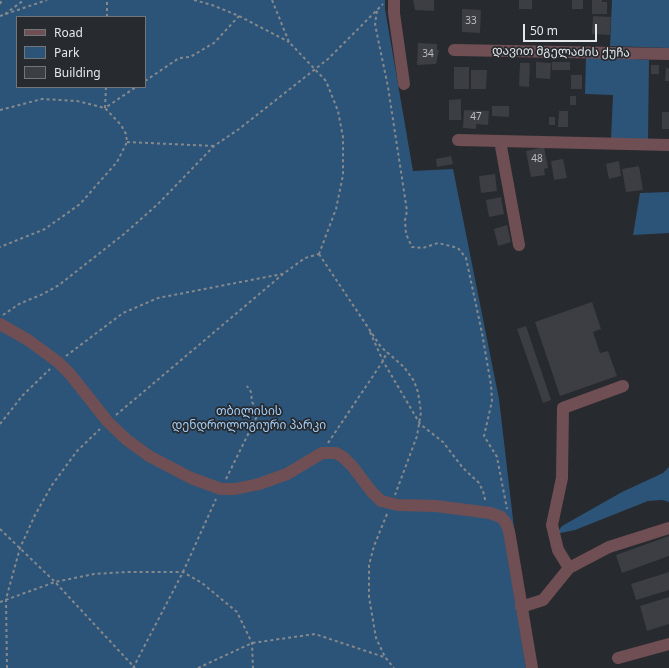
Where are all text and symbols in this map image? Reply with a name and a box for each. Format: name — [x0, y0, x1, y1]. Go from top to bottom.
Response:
house number: 33 — [465, 15, 477, 27]
legend — [16, 16, 146, 88]
scale bar — [525, 16, 599, 42]
text: 50 m — [530, 22, 558, 39]
text: Road — [54, 24, 83, 41]
text: Park — [54, 44, 79, 61]
street label: დავით მგელაძის ქუჩა — [492, 44, 630, 60]
house number: 34 — [422, 48, 434, 60]
text: Building — [54, 64, 101, 81]
house number: 47 — [470, 111, 482, 123]
house number: 48 — [531, 153, 543, 165]
park label: თბილისის დენდროლოგიური პარკი — [172, 405, 326, 433]

